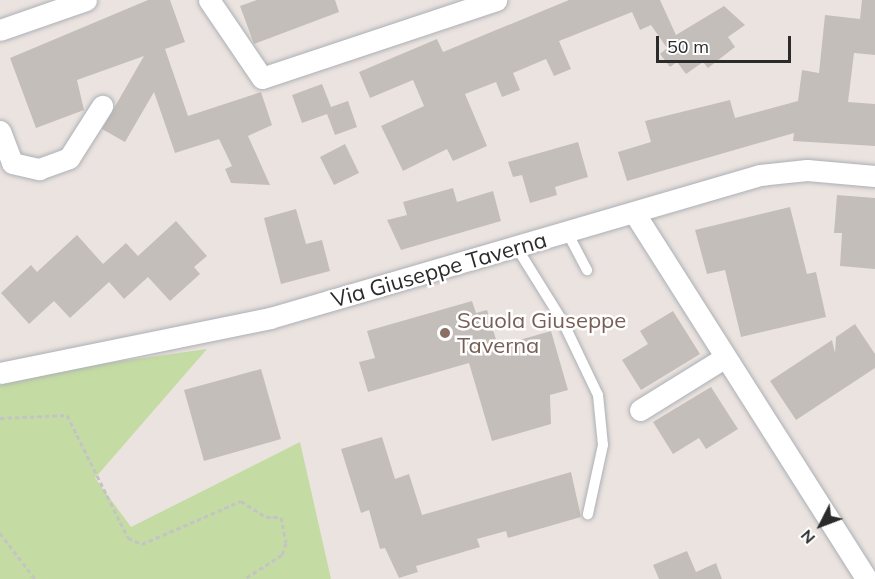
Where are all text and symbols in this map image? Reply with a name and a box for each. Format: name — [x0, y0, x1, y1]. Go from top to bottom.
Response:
scale bar — [659, 24, 794, 62]
text: 50 m — [667, 35, 709, 58]
street label: Via Giuseppe Taverna — [328, 227, 550, 313]
place label: Scuola Giuseppe Taverna — [457, 307, 626, 358]
marker: Scuola Giuseppe Taverna — [438, 326, 452, 340]
north arrow — [791, 495, 851, 555]
text: N — [796, 526, 819, 548]

